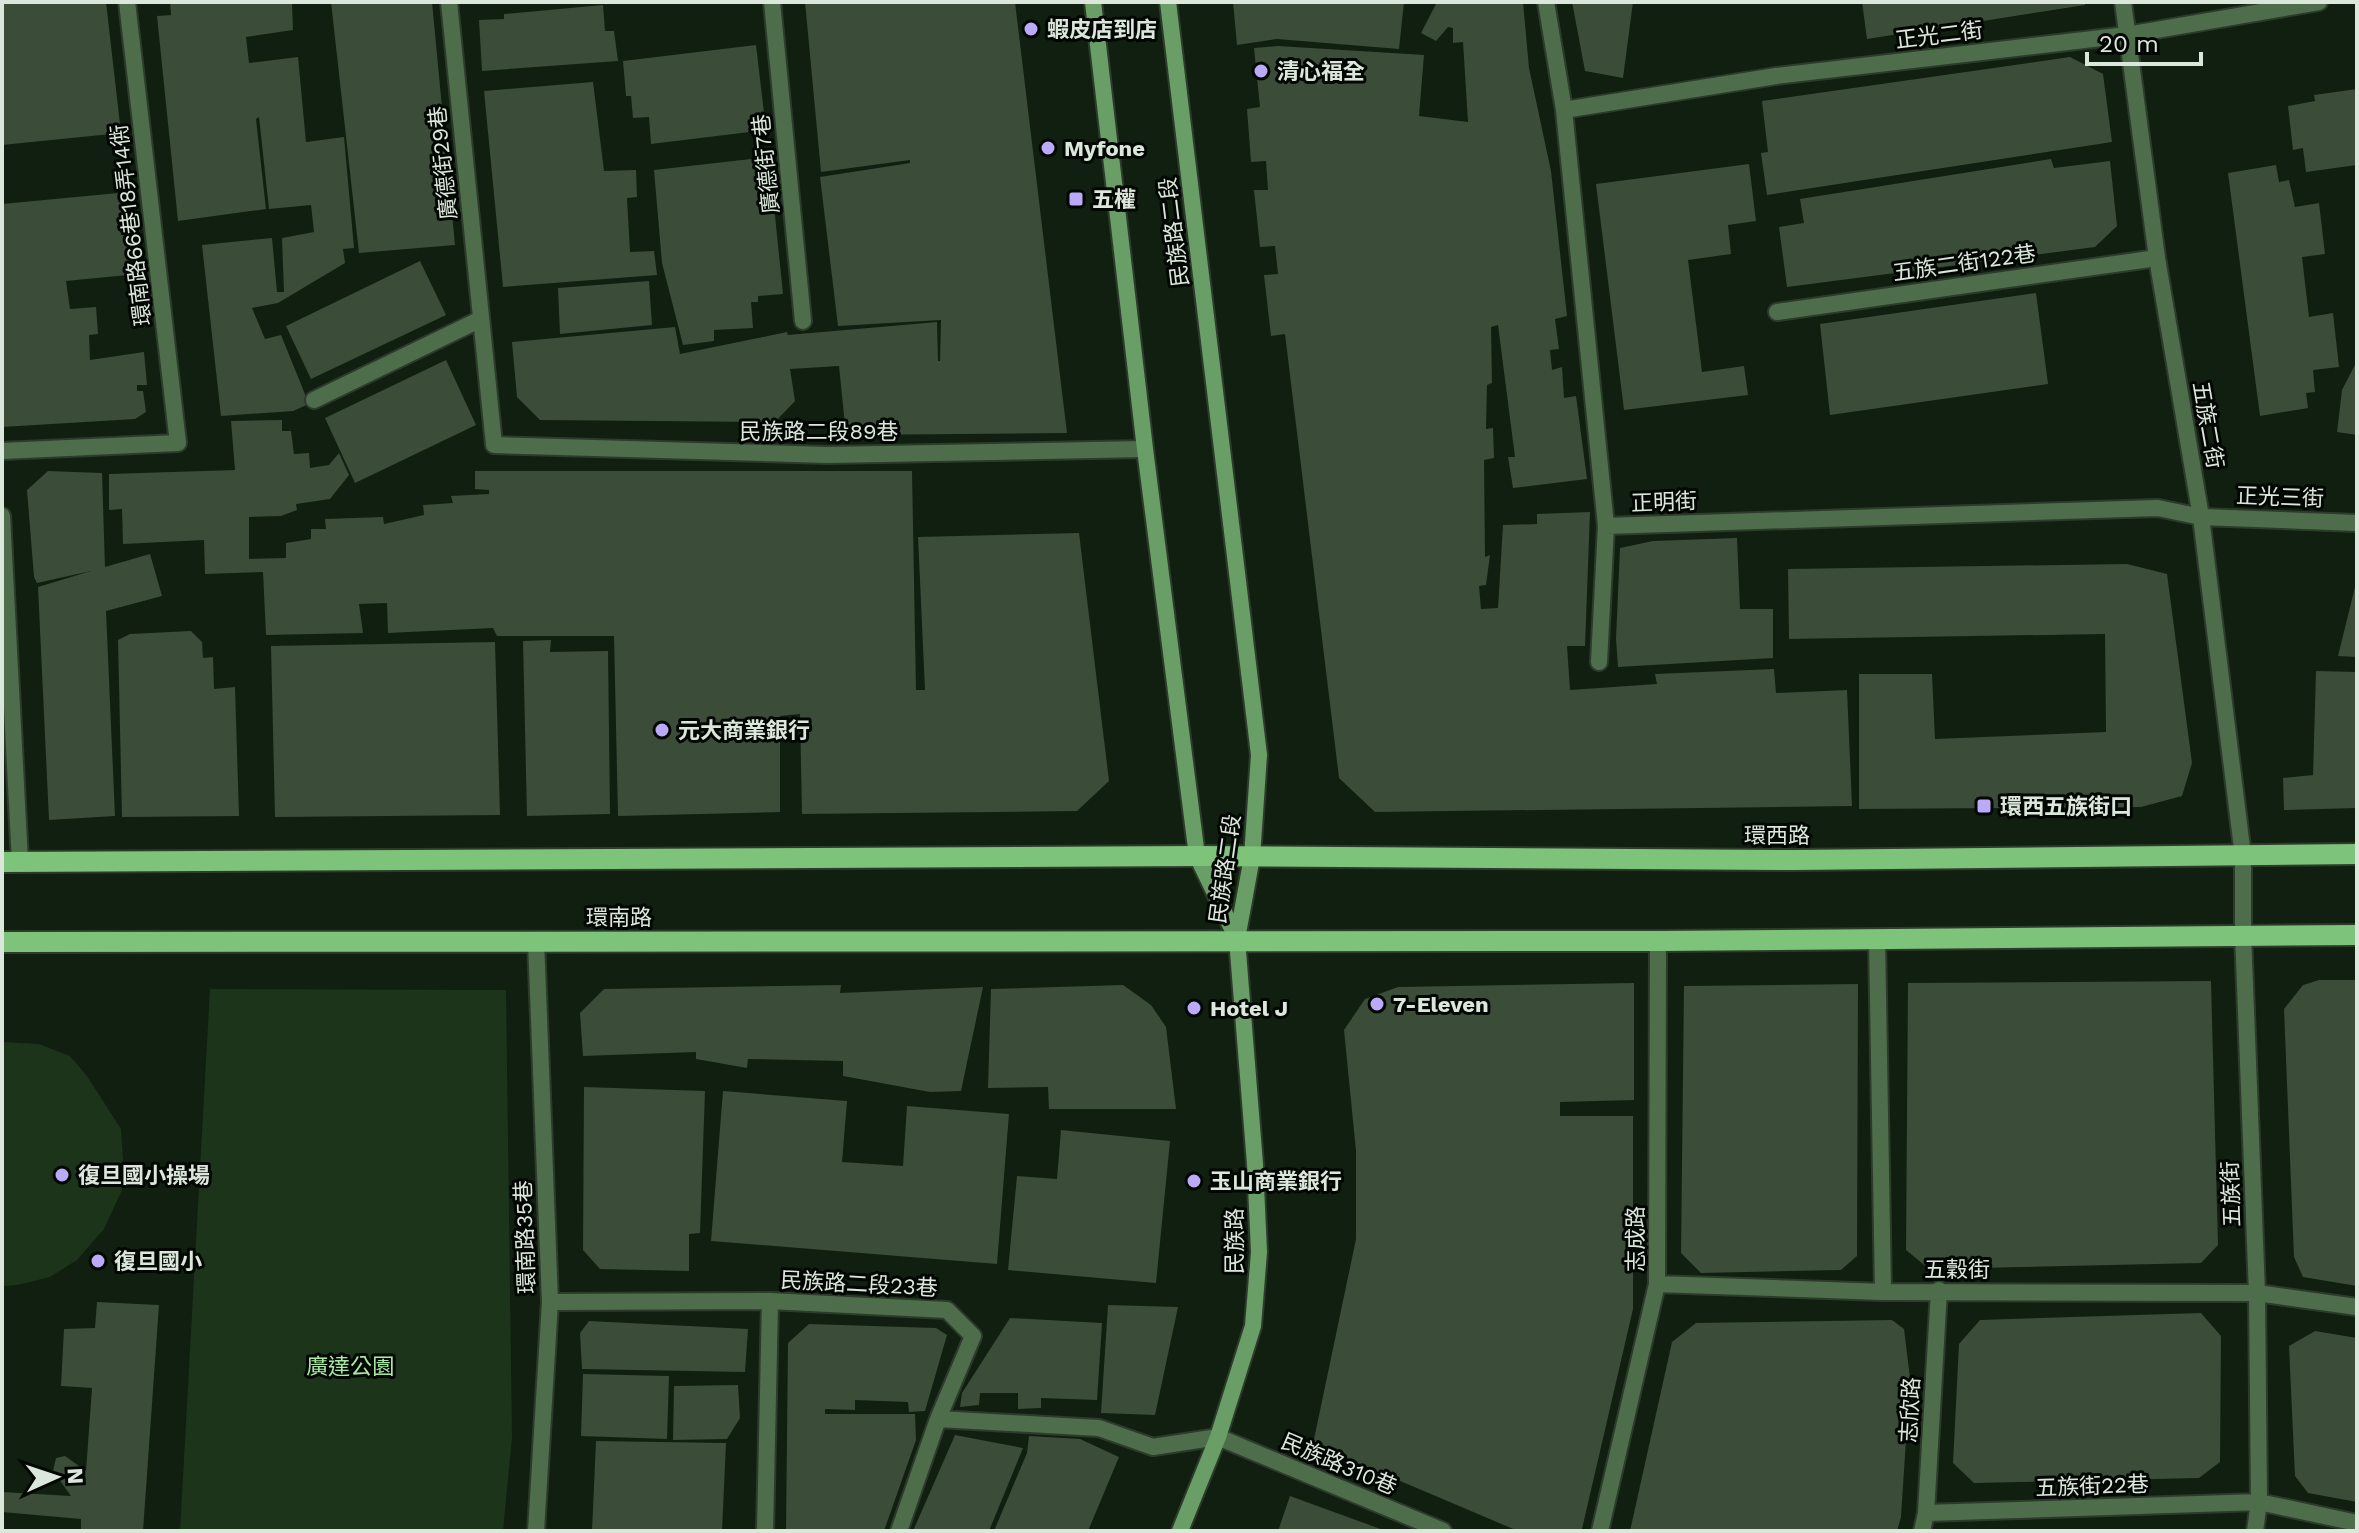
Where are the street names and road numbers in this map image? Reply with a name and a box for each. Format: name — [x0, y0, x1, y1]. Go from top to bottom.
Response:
street label: 正光二街 — [1894, 17, 1984, 53]
street label: 廣德街29巷 — [425, 105, 461, 221]
street label: 廣德街7巷 — [748, 113, 784, 215]
street label: 環南路66巷18弄14衖 — [106, 123, 156, 327]
street label: 民族路二段 — [1155, 176, 1193, 288]
street label: 五族二街122巷 — [1891, 241, 2037, 285]
street label: 五族二街 — [2188, 379, 2228, 471]
street label: 民族路二段89巷 — [739, 419, 899, 444]
street label: 正光三街 — [2236, 483, 2324, 511]
street label: 正明街 — [1631, 488, 1697, 516]
street label: 民族路二段 — [1205, 813, 1245, 925]
street label: 環西路 — [1744, 823, 1810, 848]
street label: 環南路 — [586, 905, 652, 930]
street label: 五族街 — [2217, 1161, 2245, 1227]
street label: 環南路35巷 — [511, 1180, 539, 1294]
street label: 志成路 — [1623, 1206, 1648, 1272]
street label: 民族路 — [1222, 1208, 1247, 1274]
street label: 五穀街 — [1924, 1257, 1990, 1282]
street label: 民族路二段23巷 — [780, 1267, 938, 1301]
street label: 志欣路 — [1896, 1376, 1924, 1444]
street label: 民族路310巷 — [1277, 1428, 1401, 1500]
street label: 五族街22巷 — [2035, 1472, 2149, 1500]

